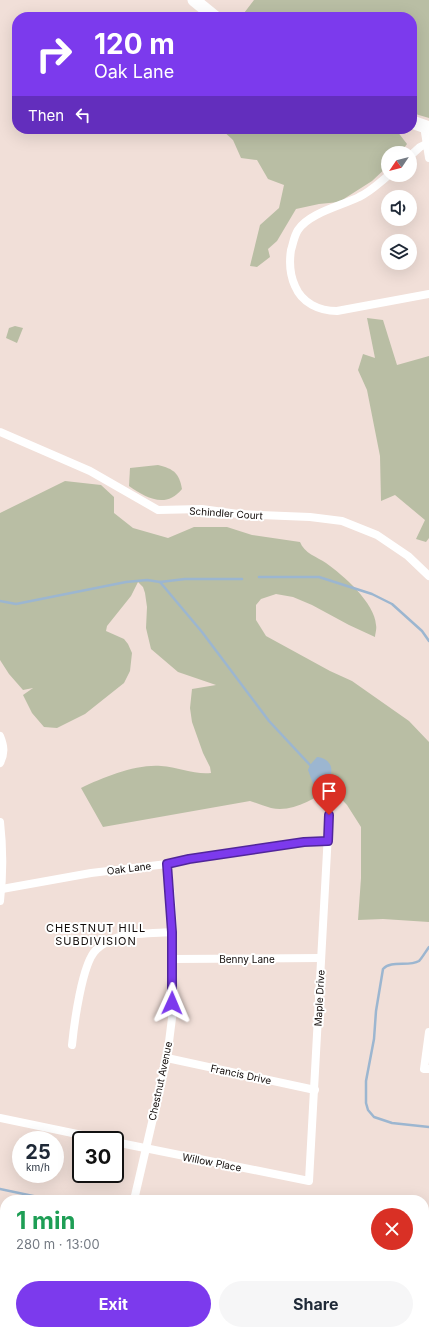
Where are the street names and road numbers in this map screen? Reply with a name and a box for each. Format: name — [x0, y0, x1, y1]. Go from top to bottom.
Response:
street label: Schindler Court — [189, 504, 264, 522]
street label: Oak Lane — [106, 859, 152, 877]
street label: Benny Lane — [219, 953, 275, 965]
street label: Maple Drive — [312, 969, 326, 1027]
street label: Chestnut Avenue — [146, 1040, 174, 1122]
street label: Francis Drive — [209, 1062, 273, 1086]
street label: Willow Place — [181, 1150, 243, 1174]

